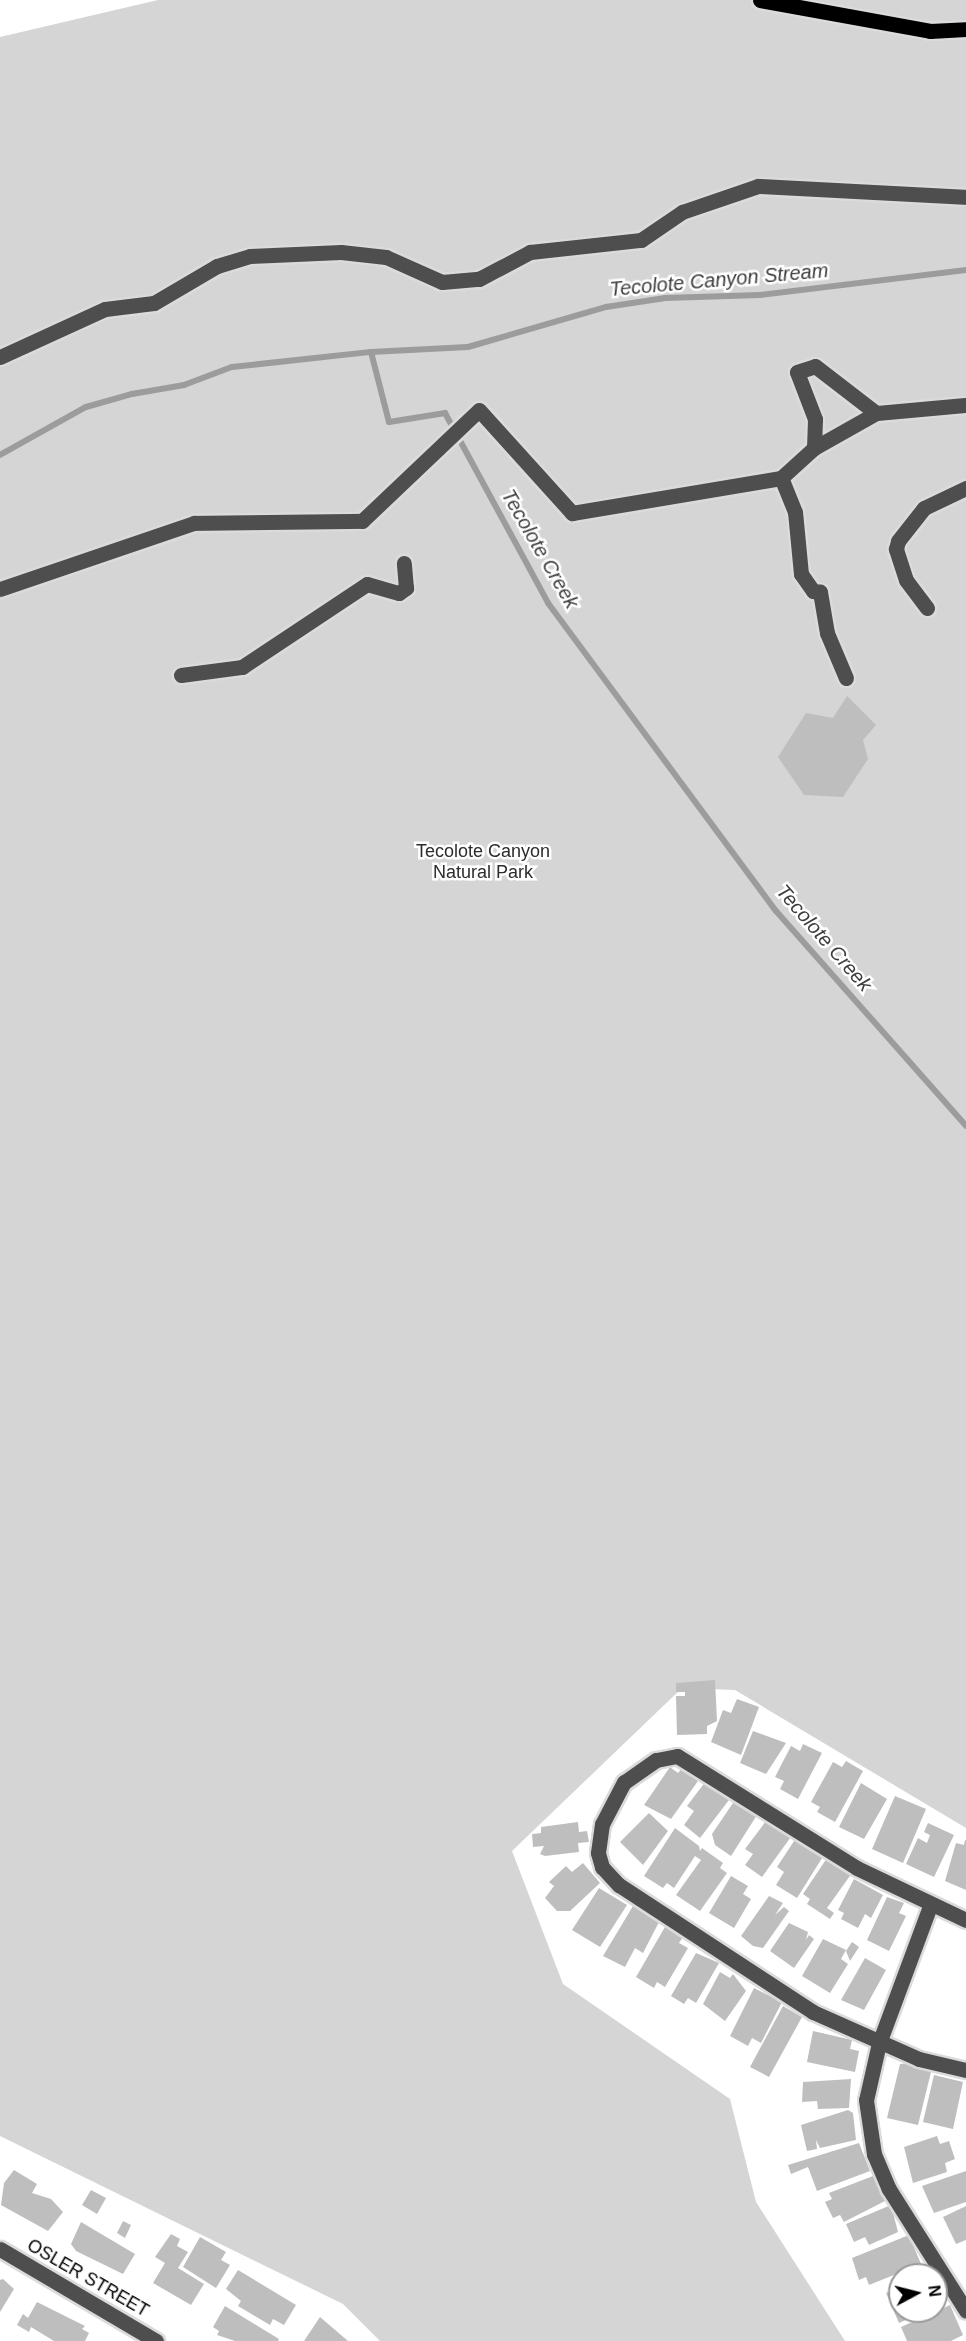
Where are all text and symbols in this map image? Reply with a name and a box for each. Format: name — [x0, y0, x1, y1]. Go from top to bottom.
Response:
water label: Tecolote Canyon Stream — [609, 258, 829, 302]
water label: Tecolote Creek — [496, 485, 584, 613]
park label: Tecolote Canyon Natural Park — [416, 841, 550, 884]
water label: Tecolote Creek — [771, 880, 877, 996]
street label: OSLER STREET — [23, 2234, 153, 2322]
north arrow — [888, 2263, 948, 2323]
text: N — [925, 2284, 944, 2298]

